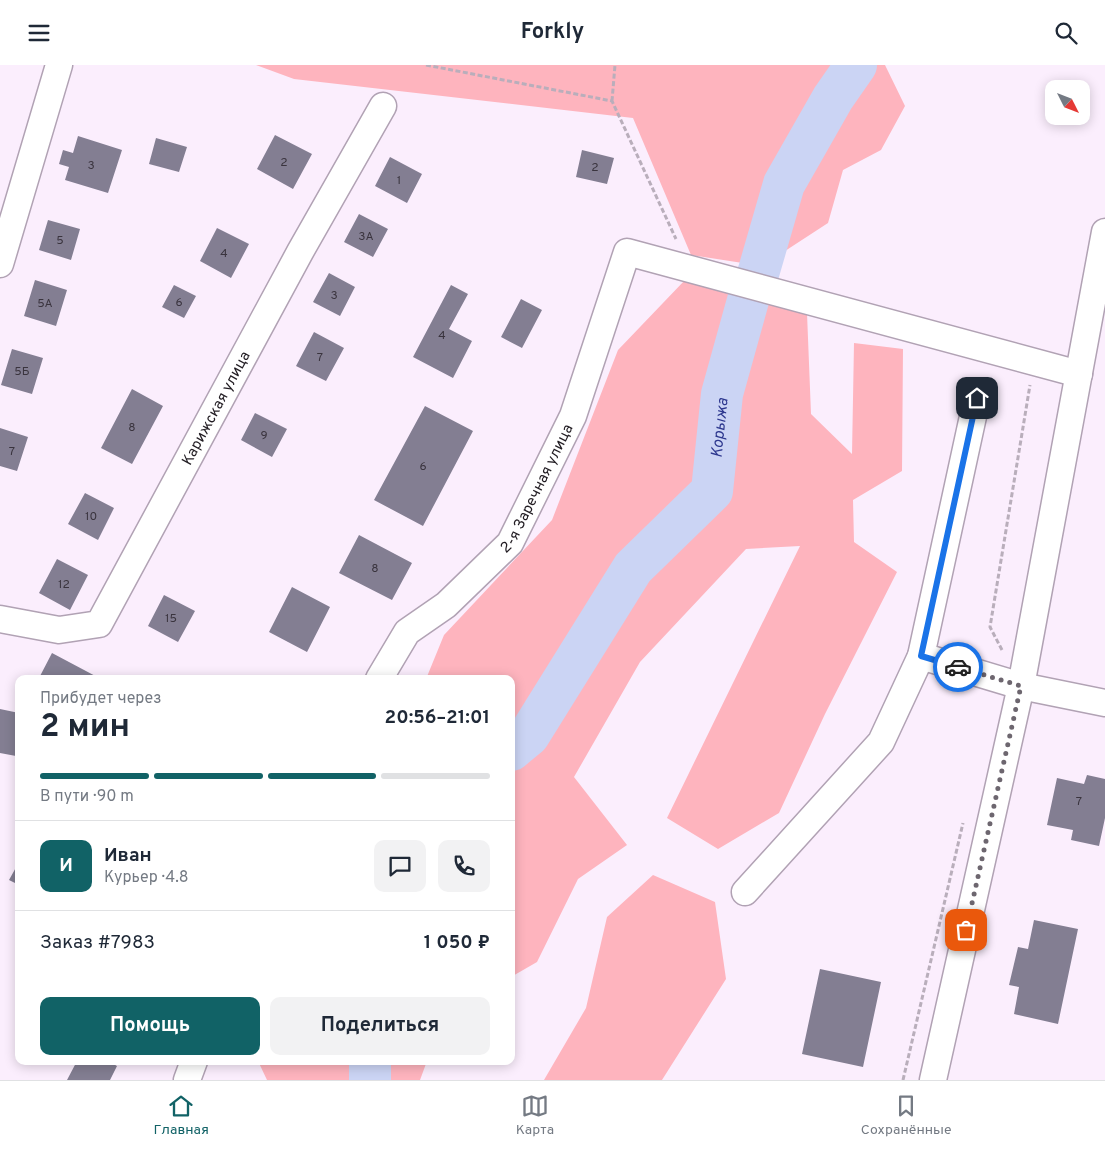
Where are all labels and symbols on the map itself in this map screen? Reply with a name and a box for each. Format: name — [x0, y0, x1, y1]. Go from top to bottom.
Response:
north arrow — [1045, 80, 1090, 125]
house number: 2 — [280, 155, 288, 171]
house number: 3 — [87, 158, 95, 174]
house number: 2 — [591, 160, 599, 176]
house number: 1 — [397, 173, 401, 189]
house number: 3А — [358, 229, 374, 245]
house number: 5 — [56, 233, 64, 249]
house number: 4 — [220, 246, 228, 262]
house number: 3 — [330, 288, 338, 304]
house number: 6 — [175, 295, 183, 311]
house number: 5А — [37, 296, 53, 312]
house number: 4 — [438, 328, 446, 344]
street label: Карижская улица — [178, 348, 256, 469]
house number: 7 — [317, 350, 323, 366]
house number: 5Б — [14, 364, 30, 380]
pin — [956, 377, 998, 419]
water label: Корыжа — [707, 396, 734, 459]
house number: 8 — [128, 420, 136, 436]
street label: 2-я Заречная улица — [497, 421, 578, 558]
house number: 9 — [260, 428, 268, 444]
house number: 7 — [9, 444, 15, 460]
house number: 6 — [419, 459, 427, 475]
house number: 10 — [85, 509, 97, 525]
house number: 8 — [371, 561, 379, 577]
house number: 12 — [58, 577, 70, 593]
house number: 15 — [165, 611, 177, 627]
courier — [933, 642, 983, 692]
house number: 7 — [1076, 794, 1082, 810]
pin — [945, 909, 987, 951]

